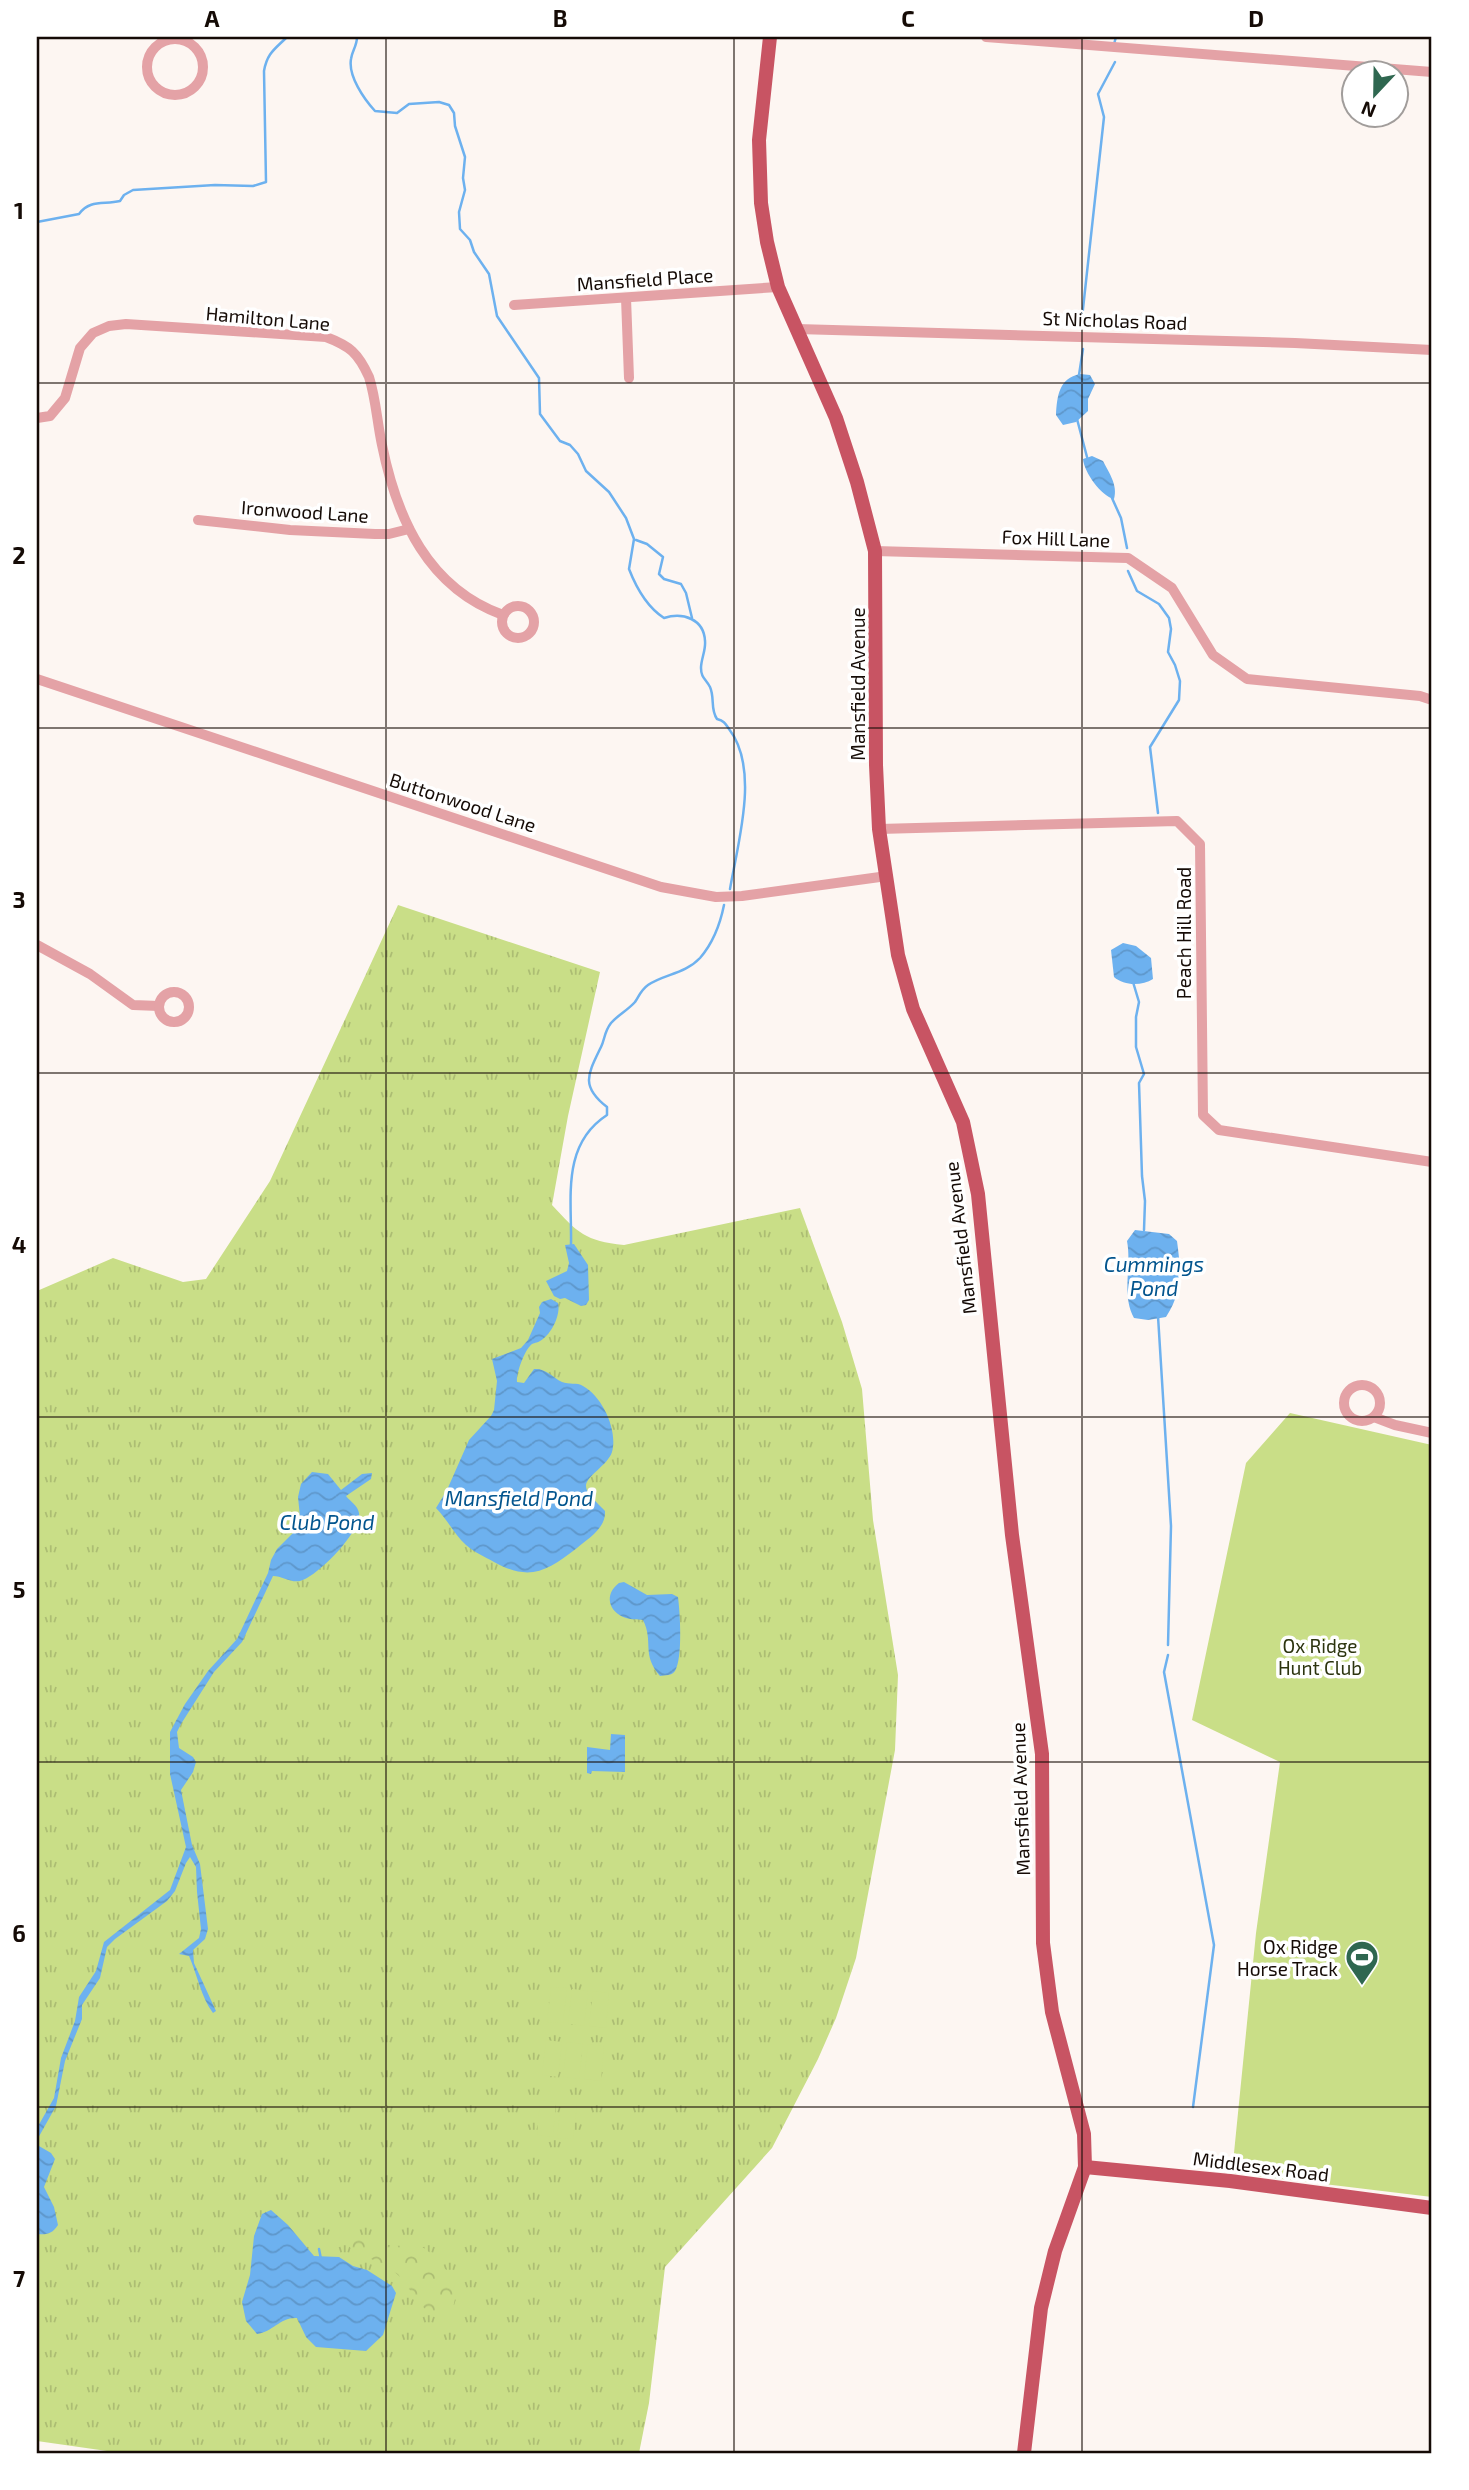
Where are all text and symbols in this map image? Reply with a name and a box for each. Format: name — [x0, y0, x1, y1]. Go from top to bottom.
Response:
text: A — [204, 4, 220, 32]
text: B — [553, 4, 567, 32]
text: C — [901, 4, 915, 32]
text: D — [1248, 4, 1264, 32]
north arrow — [1340, 60, 1410, 130]
text: N — [1358, 97, 1379, 123]
text: 1 — [14, 196, 24, 224]
street label: Mansfield Place — [576, 263, 714, 295]
street label: Hamilton Lane — [205, 301, 331, 335]
street label: St Nicholas Road — [1042, 306, 1188, 334]
street label: Ironwood Lane — [240, 495, 370, 527]
street label: Fox Hill Lane — [1001, 525, 1111, 551]
text: 2 — [12, 541, 26, 569]
street label: Mansfield Avenue — [846, 607, 869, 761]
street label: Buttonwood Lane — [387, 767, 539, 837]
street label: Peach Hill Road — [1172, 867, 1195, 999]
text: 3 — [12, 885, 26, 913]
street label: Mansfield Avenue — [939, 1160, 981, 1316]
text: 4 — [12, 1230, 26, 1258]
water label: Cummings Pond — [1104, 1251, 1204, 1300]
water label: Mansfield Pond — [445, 1485, 593, 1510]
water label: Club Pond — [279, 1509, 375, 1534]
text: 5 — [13, 1575, 25, 1603]
park label: Ox Ridge Hunt Club — [1278, 1634, 1362, 1679]
street label: Mansfield Avenue — [1006, 1722, 1034, 1876]
text: 6 — [12, 1919, 26, 1947]
place label: Ox Ridge Horse Track — [1237, 1935, 1338, 1980]
sports icon: Ox Ridge Horse Track — [1343, 1938, 1381, 1987]
street label: Middlesex Road — [1192, 2146, 1330, 2186]
text: 7 — [13, 2264, 25, 2292]

